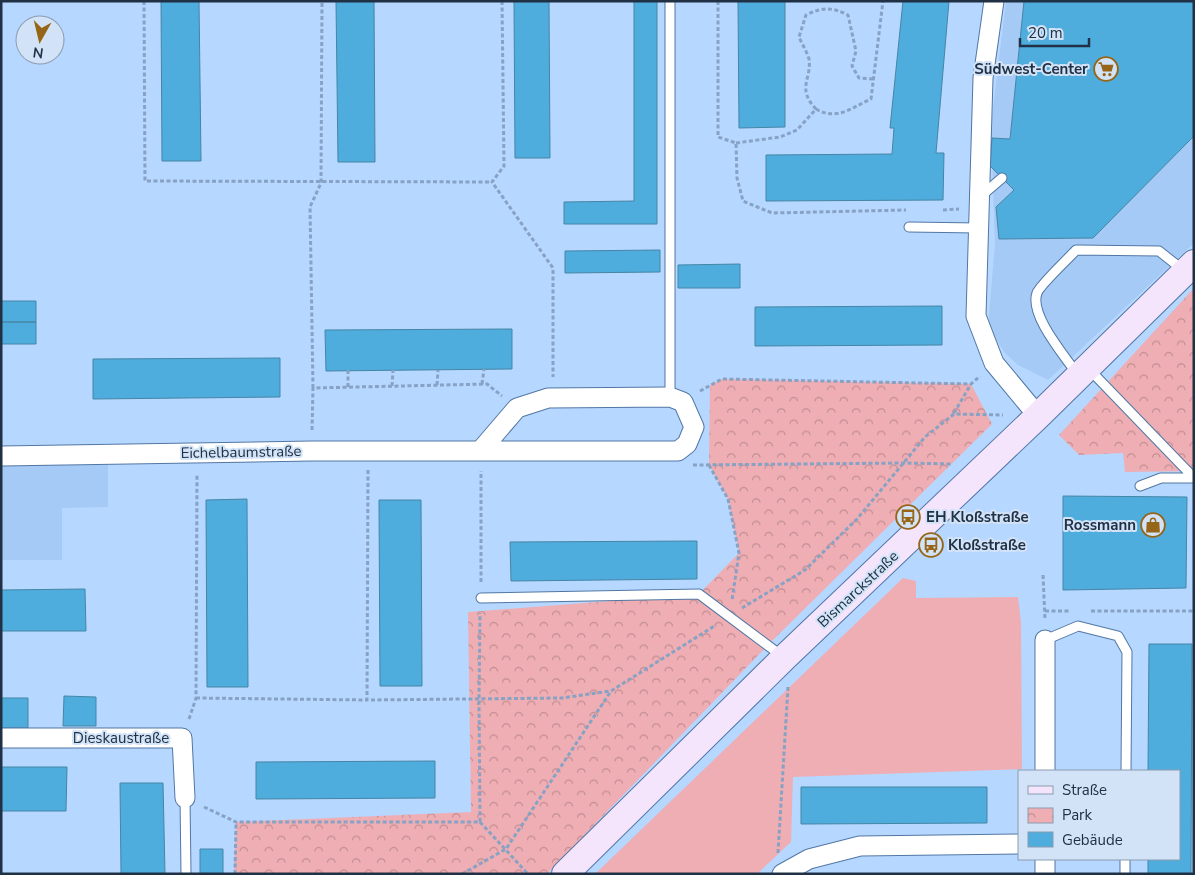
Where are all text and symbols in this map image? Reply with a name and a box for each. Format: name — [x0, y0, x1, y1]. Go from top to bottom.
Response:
north arrow — [15, 15, 65, 65]
scale bar — [1020, 15, 1089, 47]
text: 20 m — [1028, 23, 1063, 43]
text: N — [32, 42, 45, 63]
supermarket icon: Südwest-Center — [1093, 56, 1119, 82]
place label: Südwest-Center — [974, 59, 1088, 79]
street label: Eichelbaumstraße — [180, 441, 302, 463]
bus stop icon: EH Kloßstraße — [895, 504, 921, 530]
place label: EH Kloßstraße — [926, 507, 1029, 527]
shop icon: Rossmann — [1140, 512, 1166, 538]
place label: Rossmann — [1064, 515, 1136, 535]
bus stop icon: Kloßstraße — [918, 532, 944, 558]
place label: Kloßstraße — [948, 535, 1026, 555]
street label: Bismarckstraße — [813, 546, 903, 632]
street label: Dieskaustraße — [73, 728, 169, 748]
legend — [1018, 770, 1180, 860]
text: Straße — [1062, 780, 1107, 800]
text: Park — [1062, 805, 1092, 825]
text: Gebäude — [1062, 830, 1123, 850]

